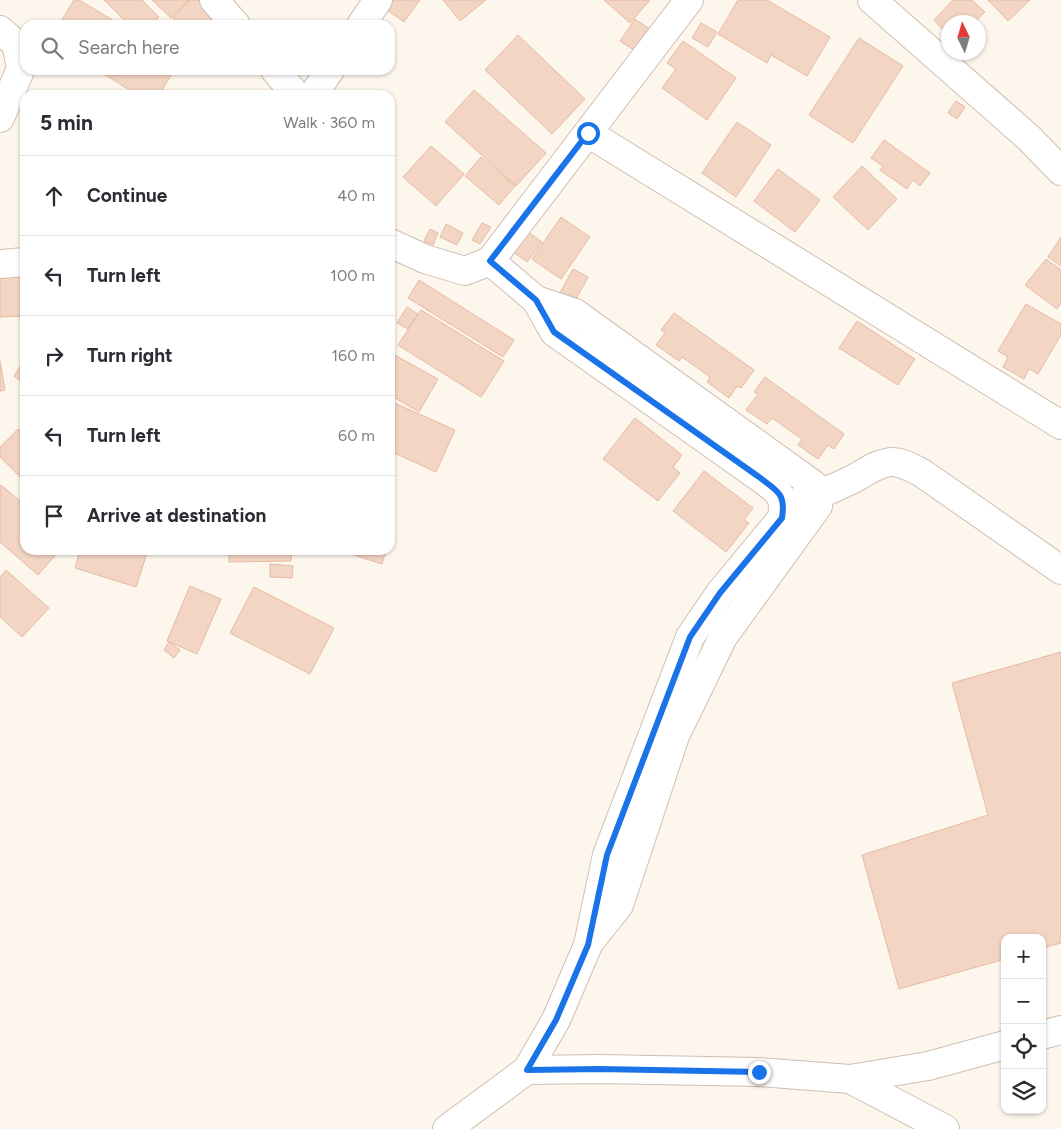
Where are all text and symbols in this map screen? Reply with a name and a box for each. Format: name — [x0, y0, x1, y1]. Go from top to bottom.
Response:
north arrow — [941, 15, 986, 60]
search box — [20, 20, 395, 75]
icon: search — [38, 34, 66, 62]
text: Search here — [78, 36, 180, 59]
text: 5 min — [40, 110, 93, 135]
text: Walk · 360 m — [283, 113, 375, 132]
route start — [577, 122, 600, 145]
icon: ahead — [40, 182, 68, 210]
text: Continue — [87, 184, 167, 207]
text: 40 m — [337, 186, 375, 205]
icon: left — [40, 262, 68, 290]
text: Turn left — [87, 264, 161, 287]
text: 100 m — [330, 266, 375, 285]
icon: right — [40, 342, 68, 370]
text: Turn right — [87, 344, 173, 367]
text: 160 m — [332, 346, 375, 365]
icon: left — [40, 422, 68, 450]
text: Turn left — [87, 424, 161, 447]
text: 60 m — [338, 426, 375, 445]
icon: arrive — [40, 502, 68, 530]
text: Arrive at destination — [87, 504, 266, 527]
map controls — [1001, 934, 1046, 1114]
button: + — [1001, 934, 1046, 979]
button: − — [1001, 979, 1046, 1024]
button: locate — [1001, 1024, 1046, 1069]
route end — [748, 1061, 771, 1084]
button: layers — [1001, 1069, 1046, 1114]

